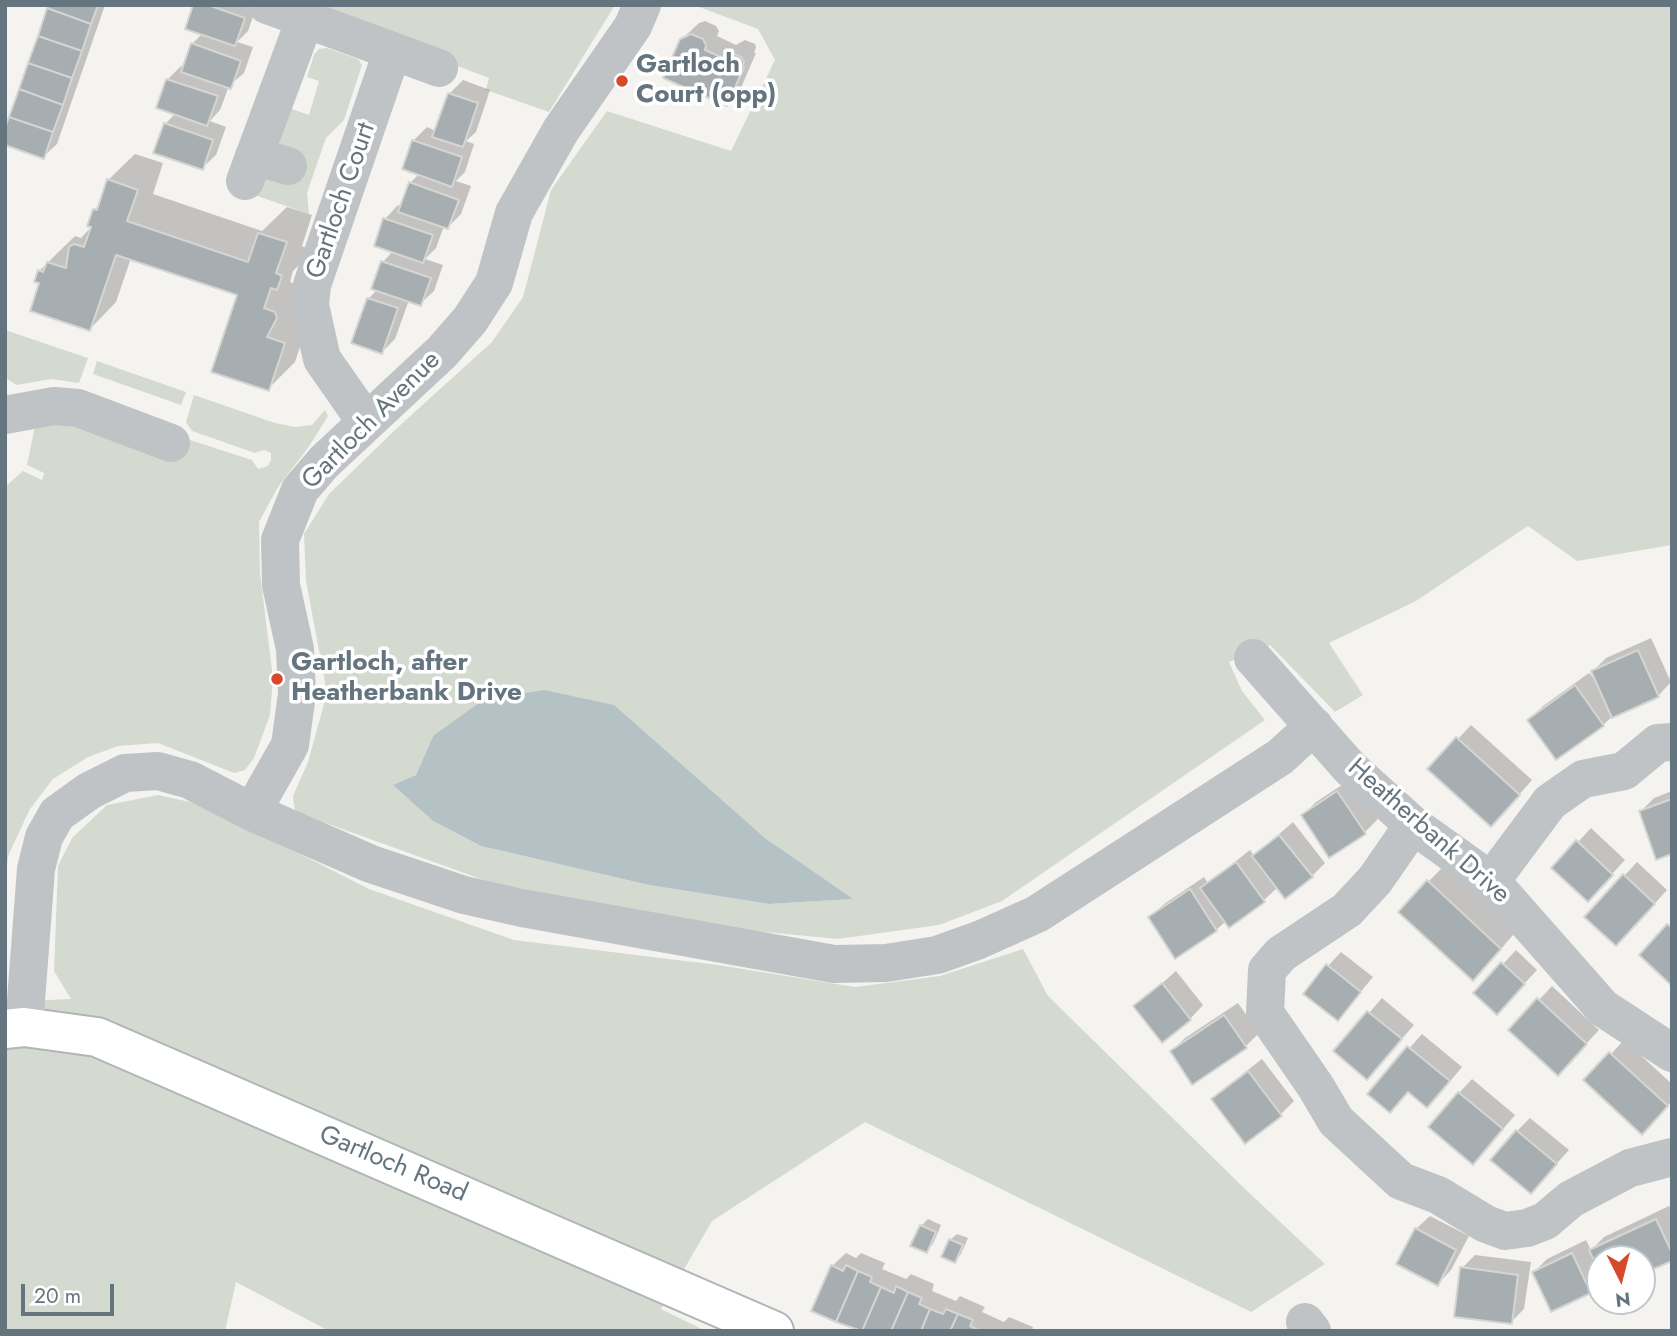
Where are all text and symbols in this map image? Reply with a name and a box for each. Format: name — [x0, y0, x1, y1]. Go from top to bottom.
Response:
place label: Gartloch Court (opp) — [636, 50, 776, 112]
marker: Gartloch Court (opp) — [614, 73, 630, 89]
street label: Gartloch Court — [301, 119, 383, 283]
street label: Gartloch Avenue — [296, 345, 448, 497]
place label: Gartloch, after Heatherbank Drive — [291, 648, 522, 710]
marker: Gartloch, after Heatherbank Drive — [269, 671, 285, 687]
street label: Heatherbank Drive — [1341, 753, 1515, 911]
street label: Gartloch Road — [314, 1120, 472, 1210]
north arrow — [1586, 1245, 1656, 1315]
scale bar — [24, 1270, 117, 1314]
text: 20 m — [34, 1281, 81, 1311]
text: N — [1614, 1285, 1632, 1314]

